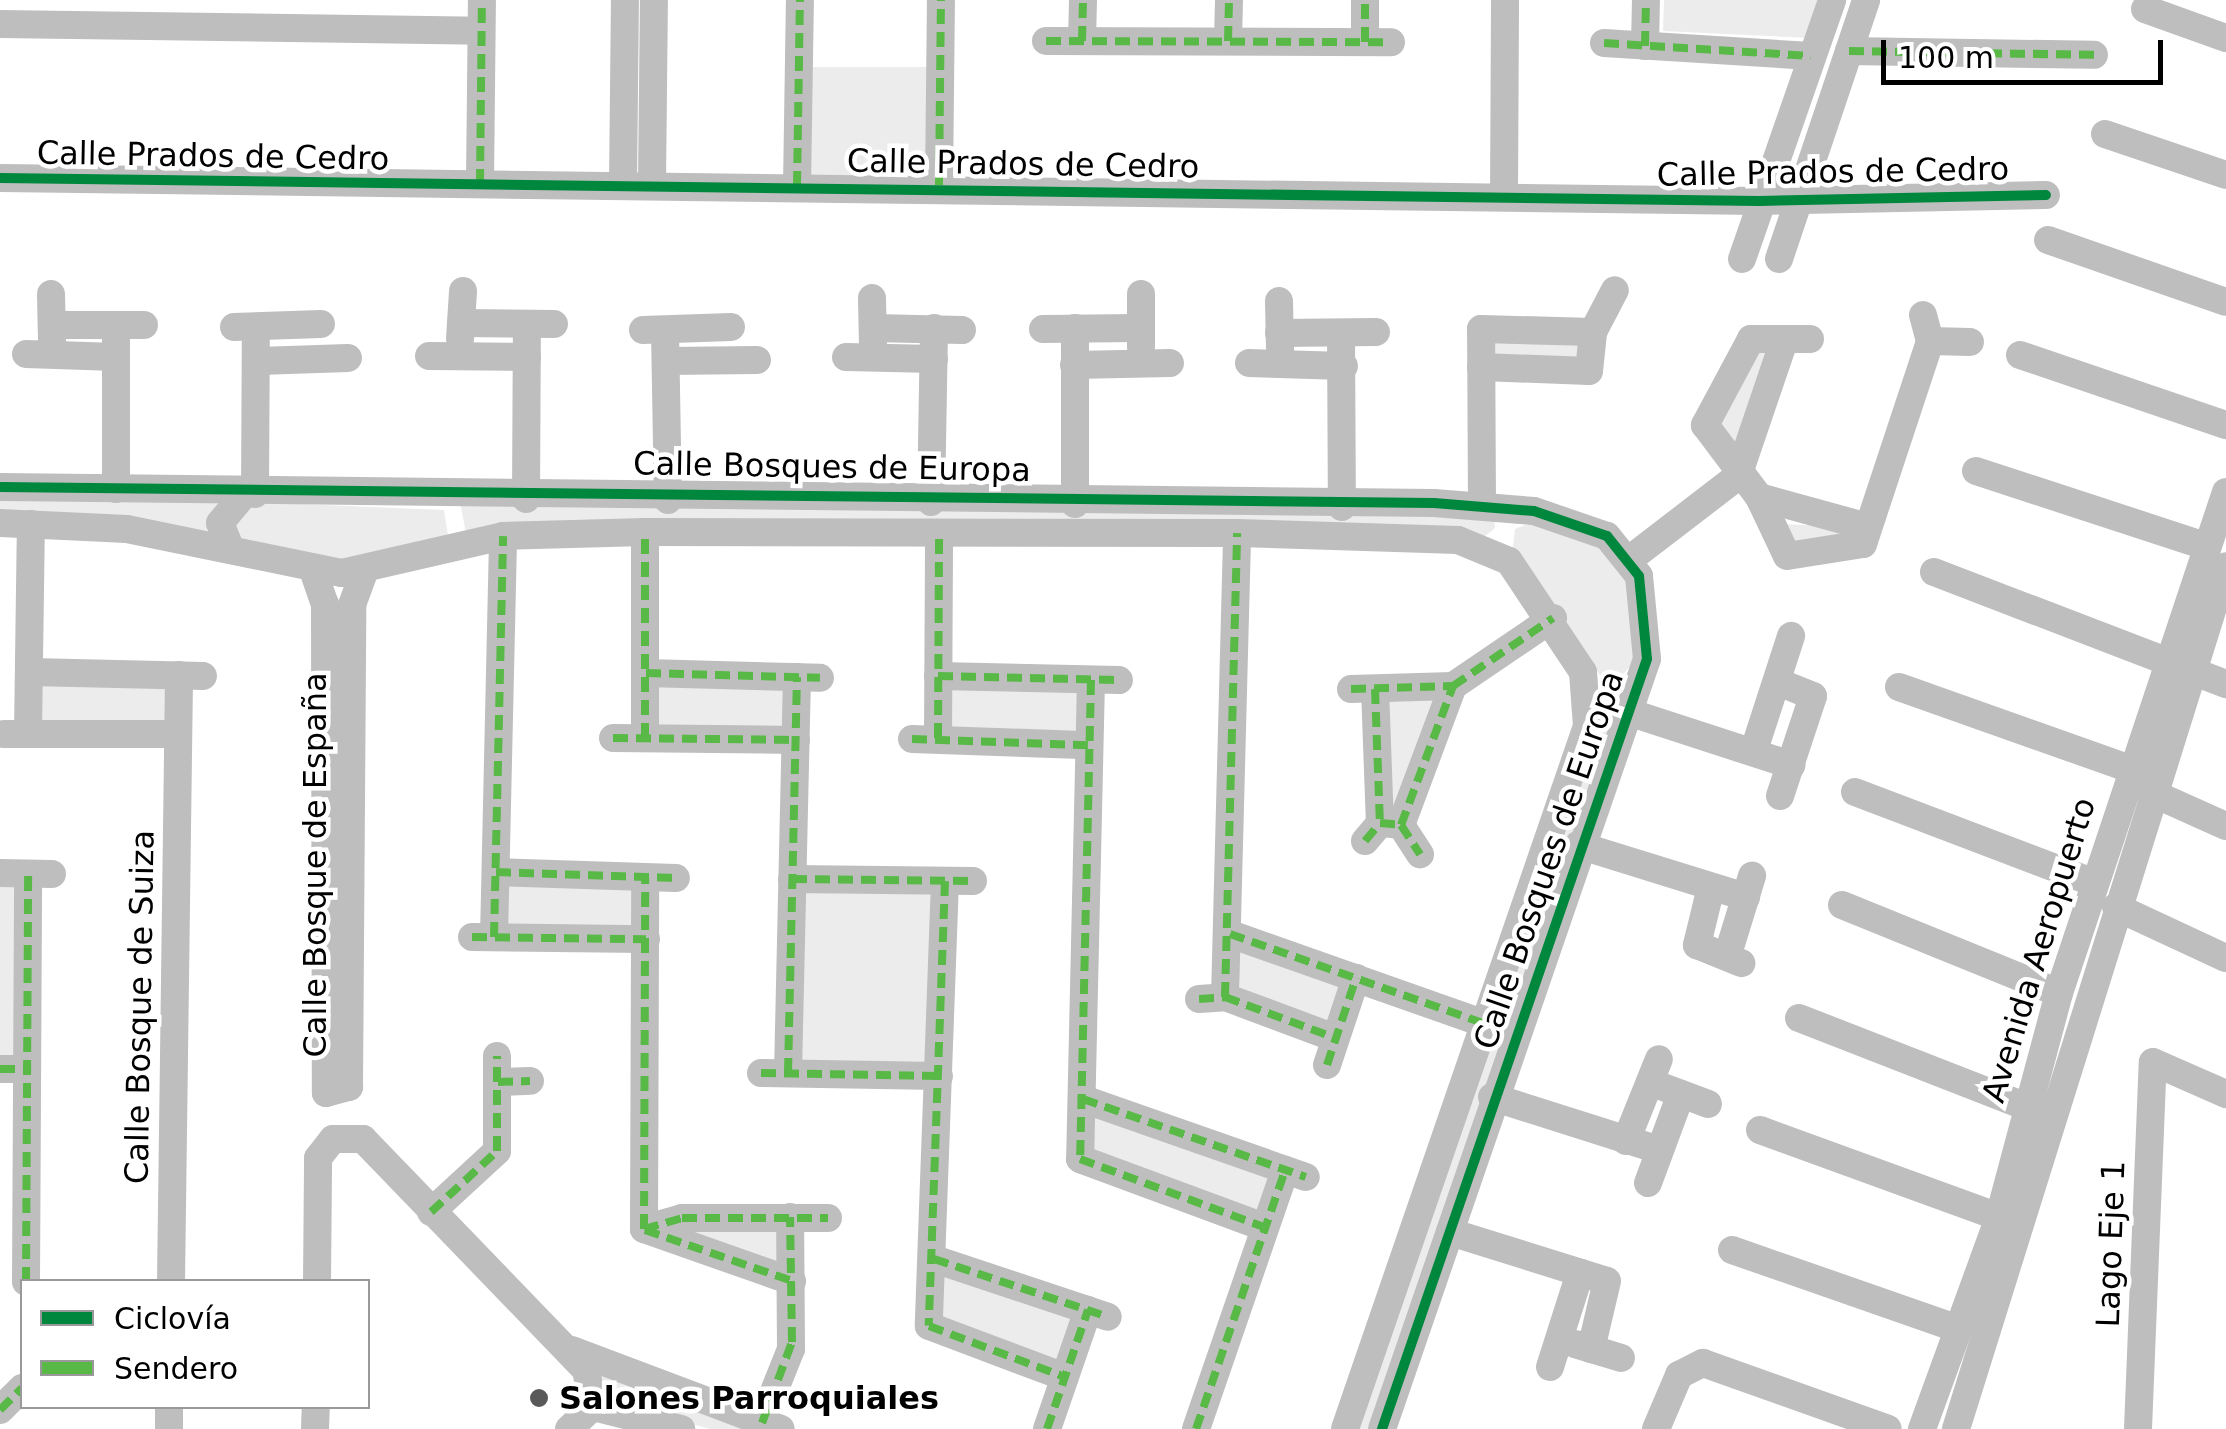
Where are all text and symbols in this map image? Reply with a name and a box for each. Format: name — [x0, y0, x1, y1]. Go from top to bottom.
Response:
scale bar — [1886, 20, 2168, 82]
text: 100 m — [1898, 40, 1994, 75]
street label: Calle Prados de Cedro — [37, 134, 389, 178]
street label: Calle Prados de Cedro — [847, 142, 1199, 186]
street label: Calle Prados de Cedro — [1657, 150, 2009, 194]
street label: Calle Bosques de Europa — [633, 444, 1031, 490]
street label: Calle Bosques de Europa — [1466, 666, 1632, 1054]
street label: Calle Bosque de España — [296, 672, 334, 1058]
street label: Avenida Aeropuerto — [1974, 793, 2104, 1107]
street label: Calle Bosque de Suiza — [118, 830, 162, 1184]
street label: Lago Eje 1 — [2089, 1160, 2133, 1328]
legend — [20, 1279, 370, 1409]
text: Ciclovía — [114, 1301, 231, 1336]
text: Sendero — [114, 1351, 238, 1386]
place label: Salones Parroquiales — [559, 1379, 939, 1417]
marker: Salones Parroquiales — [528, 1387, 550, 1409]

